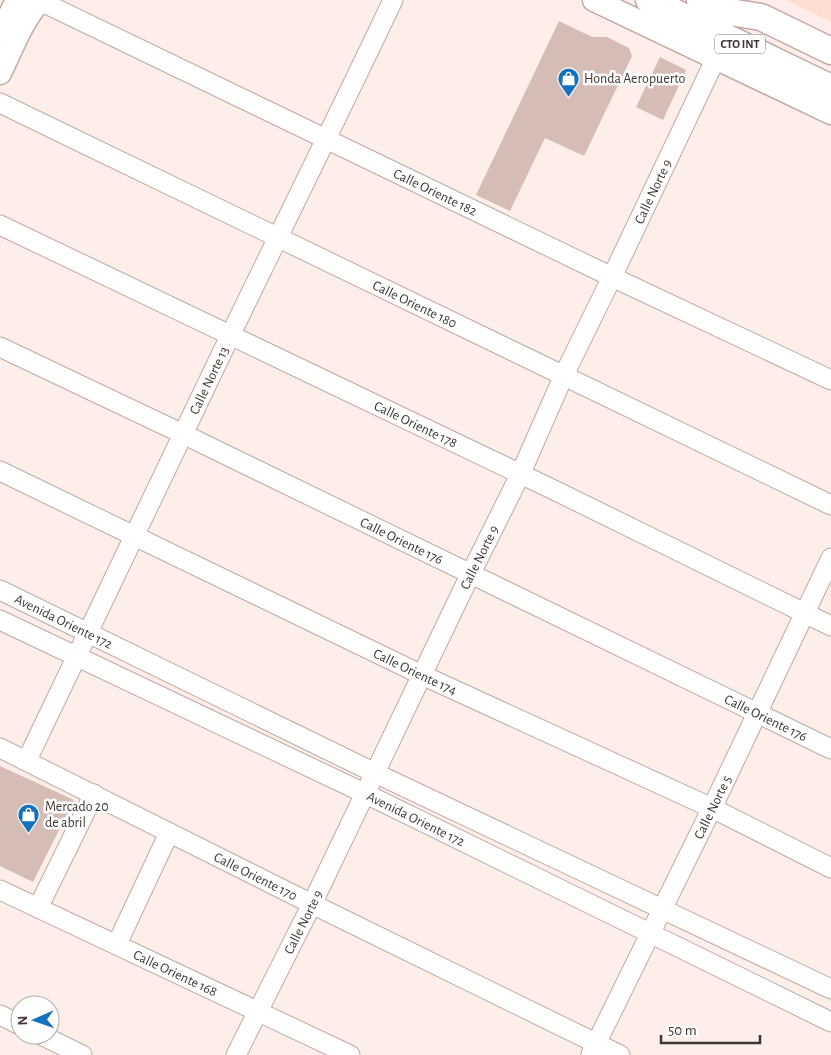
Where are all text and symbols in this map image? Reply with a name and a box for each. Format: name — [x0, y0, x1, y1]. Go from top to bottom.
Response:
road number: CTO INT — [715, 34, 765, 54]
shop icon: Honda Aeropuerto — [556, 66, 580, 97]
place label: Honda Aeropuerto — [584, 72, 685, 86]
street label: Calle Norte 9 — [632, 157, 675, 226]
street label: Calle Oriente 182 — [391, 167, 479, 219]
street label: Calle Oriente 180 — [370, 278, 459, 331]
street label: Calle Norte 13 — [187, 344, 232, 417]
street label: Calle Oriente 178 — [372, 399, 459, 451]
street label: Calle Oriente 176 — [358, 515, 445, 567]
street label: Calle Norte 9 — [458, 523, 502, 592]
street label: Avenida Oriente 172 — [12, 592, 115, 652]
street label: Calle Oriente 174 — [371, 647, 459, 698]
street label: Calle Oriente 176 — [722, 692, 809, 744]
street label: Calle Norte 5 — [692, 773, 734, 842]
street label: Avenida Oriente 172 — [364, 790, 467, 849]
place label: Mercado 20 de abril — [45, 800, 109, 830]
shop icon: Mercado 20 de abril — [17, 802, 41, 833]
street label: Calle Oriente 170 — [211, 850, 299, 903]
street label: Calle Norte 9 — [282, 888, 326, 957]
street label: Calle Oriente 168 — [131, 948, 219, 999]
north arrow — [10, 995, 60, 1045]
scale bar — [661, 1012, 760, 1044]
text: N — [16, 1015, 30, 1026]
text: 50 m — [668, 1023, 697, 1038]

